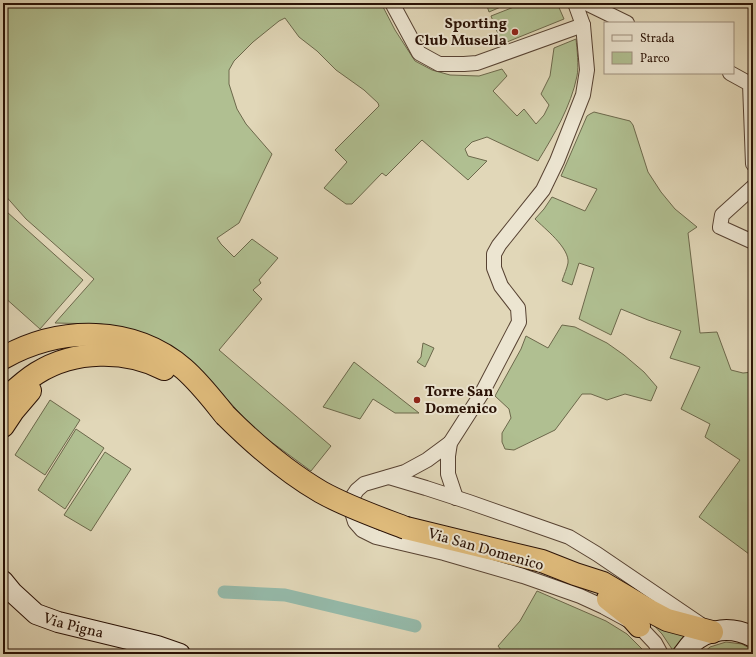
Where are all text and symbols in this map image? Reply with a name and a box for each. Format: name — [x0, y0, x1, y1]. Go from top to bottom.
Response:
place label: Sporting Club Musella — [415, 14, 507, 52]
legend — [604, 22, 734, 74]
marker: Sporting Club Musella — [510, 27, 520, 37]
text: Strada — [640, 31, 675, 47]
text: Parco — [640, 51, 670, 67]
place label: Torre San Domenico — [425, 382, 497, 420]
marker: Torre San Domenico — [412, 395, 422, 405]
street label: Via San Domenico — [425, 524, 546, 577]
street label: Via Pigna — [40, 608, 106, 645]

